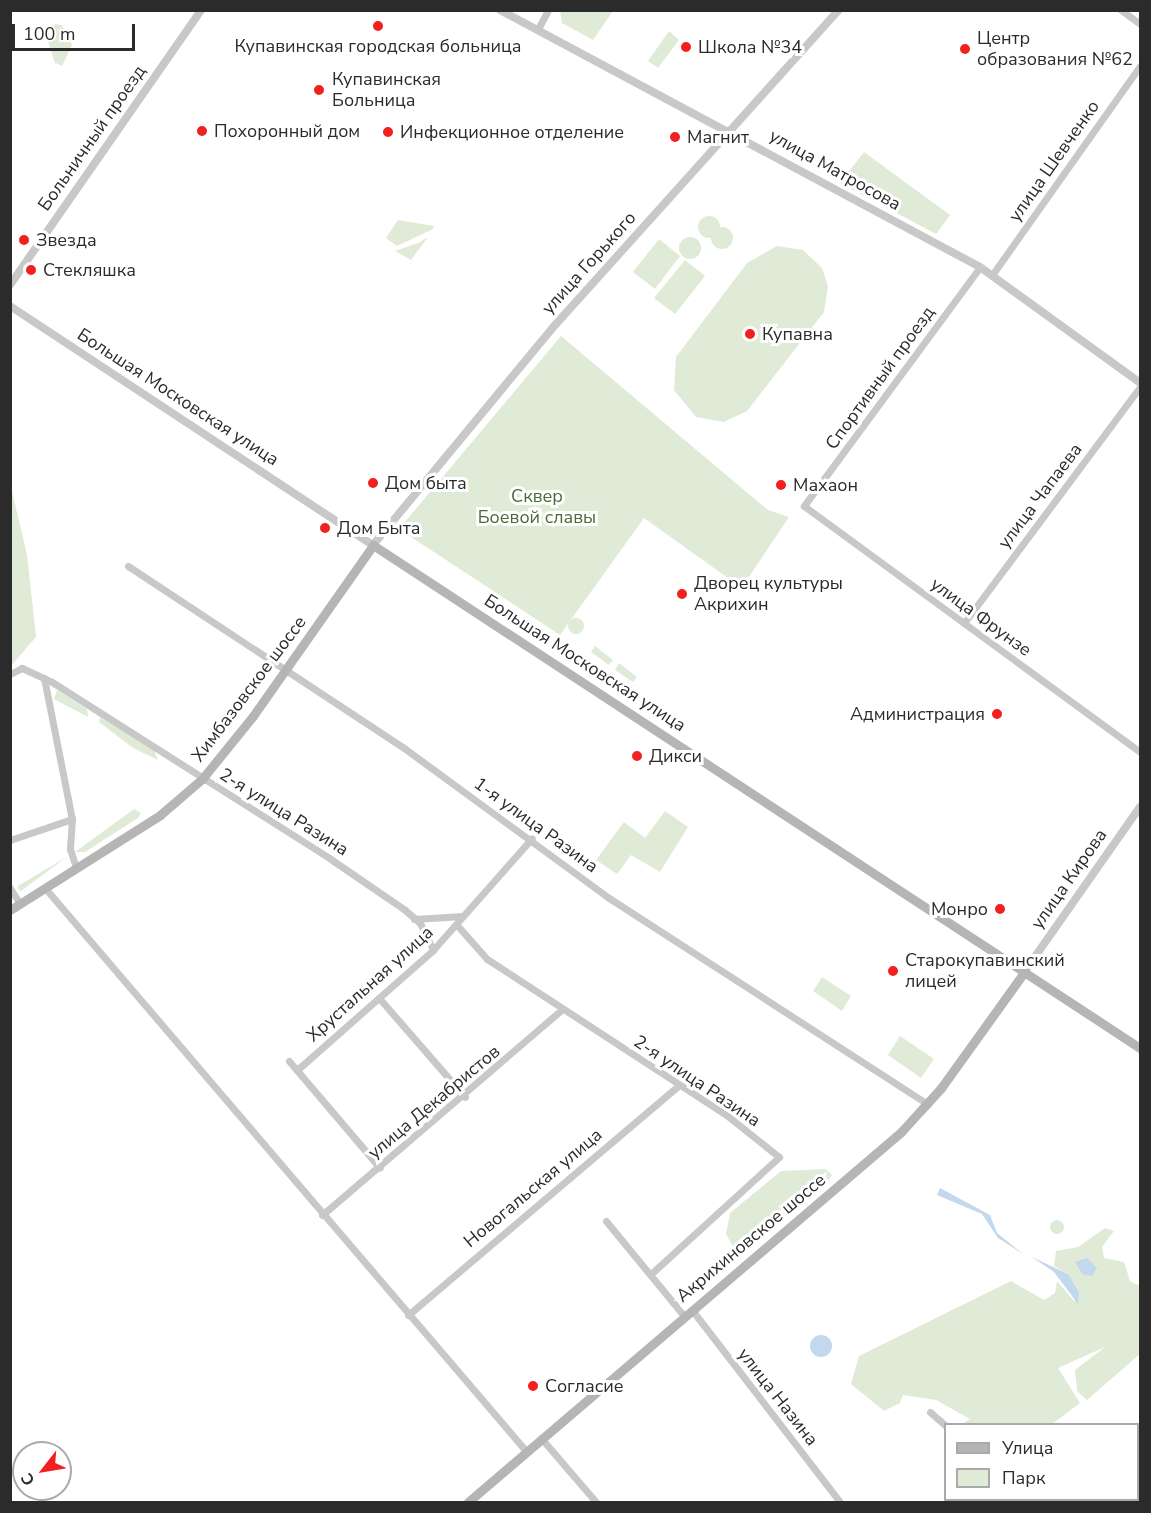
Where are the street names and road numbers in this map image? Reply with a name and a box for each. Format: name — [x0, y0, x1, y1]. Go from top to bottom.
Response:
street label: Больничный проезд — [34, 61, 150, 215]
street label: улица Шевченко — [1004, 96, 1104, 226]
street label: улица Матросова — [765, 125, 905, 215]
street label: улица Горького — [537, 207, 641, 319]
street label: Спортивный проезд — [821, 302, 939, 454]
street label: Большая Московская улица — [73, 324, 283, 470]
street label: улица Чапаева — [993, 439, 1087, 553]
street label: улица Фрунзе — [926, 573, 1036, 661]
street label: Большая Московская улица — [480, 590, 690, 736]
street label: Химбазовское шоссе — [187, 612, 311, 766]
street label: 2-я улица Разина — [215, 764, 353, 860]
street label: 1-я улица Разина — [470, 773, 602, 877]
street label: улица Кирова — [1027, 825, 1111, 933]
street label: Хрустальная улица — [302, 922, 438, 1046]
street label: 2-я улица Разина — [630, 1031, 764, 1131]
street label: улица Декабристов — [364, 1040, 504, 1164]
street label: Новогальская улица — [460, 1124, 606, 1252]
street label: Акрихиновское шоссе — [672, 1169, 830, 1307]
street label: улица Назина — [733, 1344, 823, 1450]

